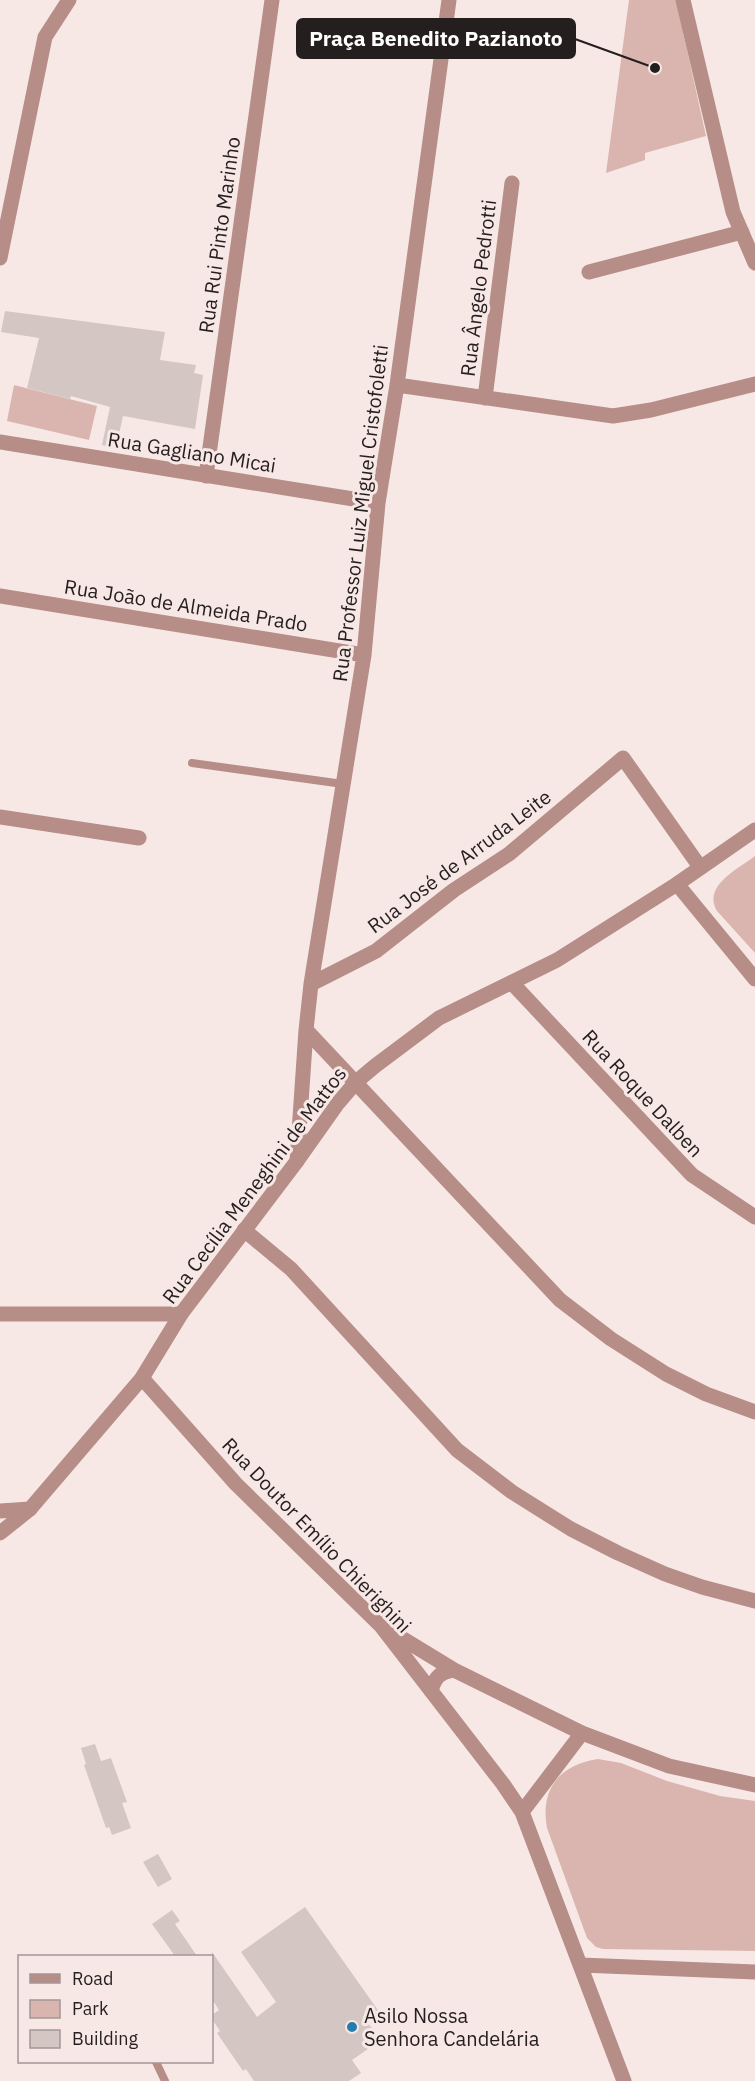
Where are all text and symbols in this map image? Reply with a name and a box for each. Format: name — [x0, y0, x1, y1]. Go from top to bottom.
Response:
callout: Praça Benedito Pazianoto — [297, 19, 575, 58]
text: Praça Benedito Pazianoto — [309, 24, 563, 52]
street label: Rua Rui Pinto Marinho — [192, 135, 246, 335]
street label: Rua Ângelo Pedrotti — [454, 198, 502, 378]
street label: Rua Professor Luiz Miguel Cristofoletti — [326, 343, 394, 683]
street label: Rua Gagliano Micai — [106, 425, 278, 479]
street label: Rua João de Almeida Prado — [62, 572, 310, 638]
street label: Rua José de Arruda Leite — [362, 783, 556, 939]
street label: Rua Roque Dalben — [577, 1023, 709, 1163]
street label: Rua Cecília Meneghini de Mattos — [156, 1061, 352, 1309]
street label: Rua Doutor Emílio Chierighini — [216, 1432, 418, 1638]
legend — [18, 1955, 213, 2063]
text: Road — [72, 1967, 113, 1990]
text: Park — [72, 1997, 109, 2020]
place label: Asilo Nossa Senhora Candelária — [364, 2002, 540, 2052]
marker: Asilo Nossa Senhora Candelária — [345, 2020, 359, 2034]
text: Building — [72, 2027, 139, 2050]

